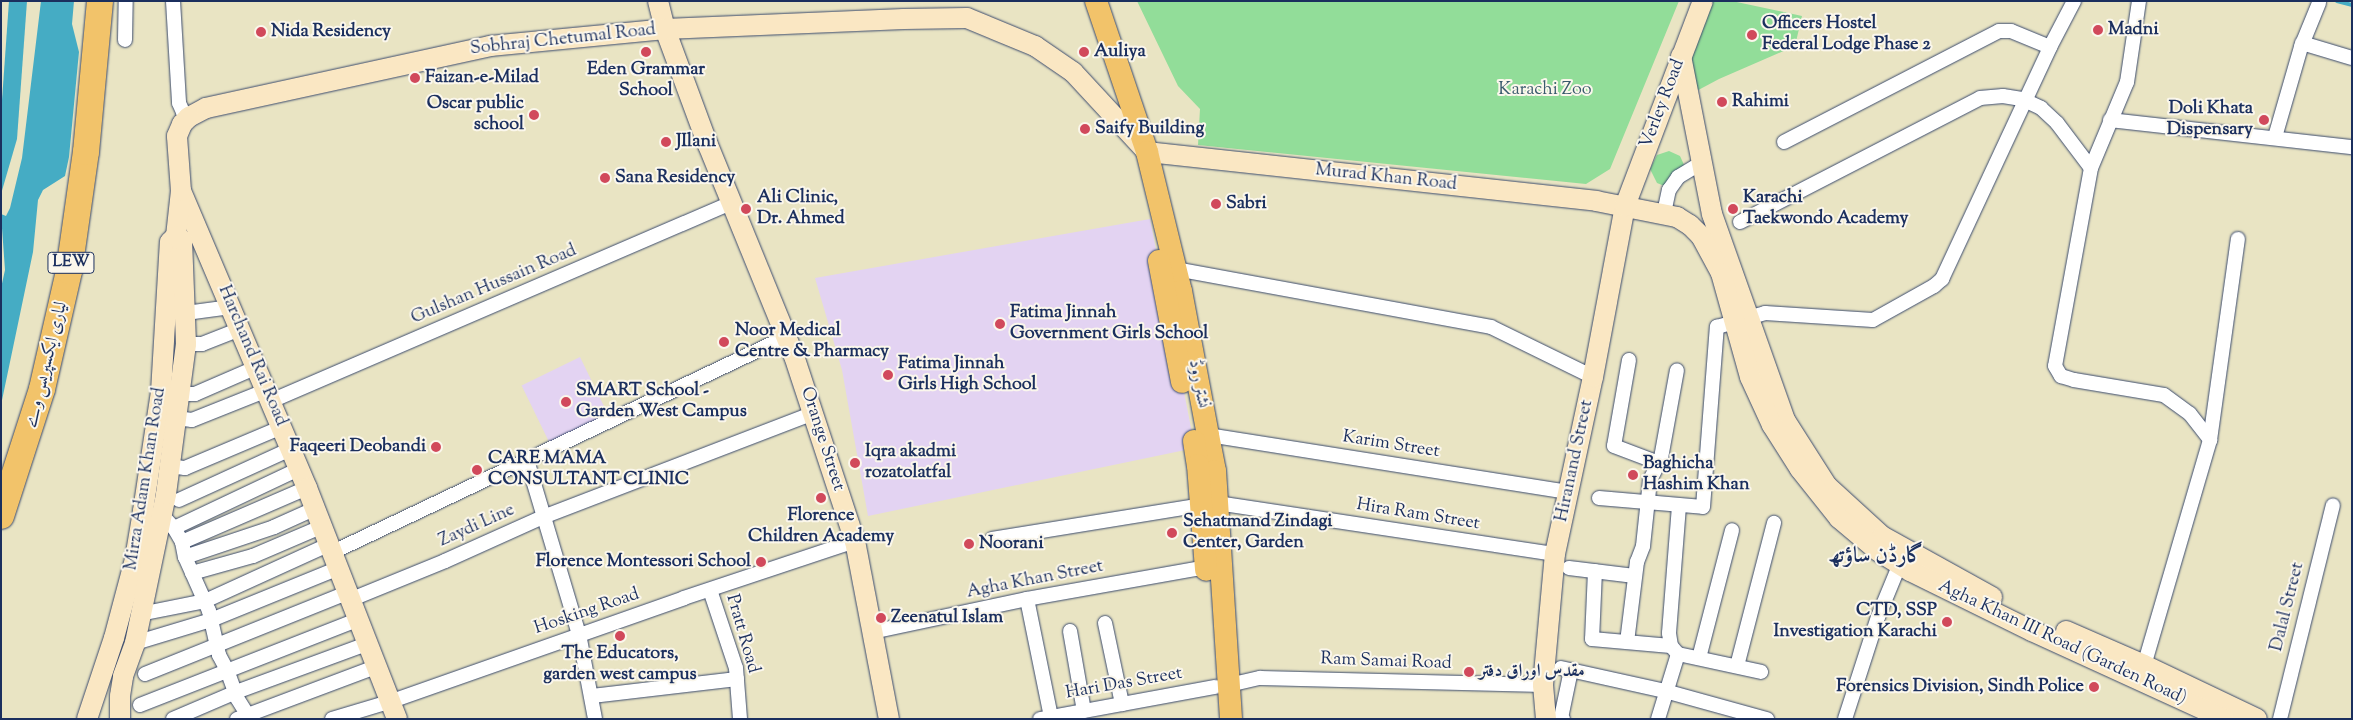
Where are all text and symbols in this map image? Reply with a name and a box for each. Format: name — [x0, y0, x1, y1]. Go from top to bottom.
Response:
place label: Officers Hostel Federal Lodge Phase 2 — [1762, 14, 1931, 56]
place label: Madni — [2108, 19, 2159, 41]
street label: Sobhraj Chetumal Road — [469, 20, 657, 60]
place label: Nida Residency — [271, 21, 391, 43]
marker: Madni — [2092, 24, 2104, 36]
marker: Nida Residency — [255, 26, 267, 38]
marker: Officers Hostel Federal Lodge Phase 2 — [1746, 29, 1758, 41]
place label: Auliya — [1094, 41, 1146, 63]
marker: Eden Grammar School — [640, 46, 652, 58]
marker: Auliya — [1078, 46, 1090, 58]
street label: Verley Road — [1636, 56, 1690, 152]
place label: Eden Grammar School — [587, 60, 705, 102]
place label: Faizan-e-Milad — [425, 67, 539, 89]
marker: Faizan-e-Milad — [409, 72, 421, 84]
park label: Karachi Zoo — [1498, 79, 1592, 101]
place label: Rahimi — [1732, 91, 1789, 113]
place label: Oscar public school — [427, 94, 524, 136]
marker: Rahimi — [1716, 96, 1728, 108]
place label: Doli Khata Dispensary — [2167, 99, 2253, 142]
marker: Oscar public school — [528, 109, 540, 121]
marker: Doli Khata Dispensary — [2257, 113, 2271, 127]
place label: Saify Building — [1095, 118, 1204, 140]
marker: Saify Building — [1079, 123, 1091, 135]
place label: JIlani — [676, 131, 716, 153]
marker: JIlani — [660, 136, 672, 148]
street label: Murad Khan Road — [1314, 160, 1458, 196]
place label: Sana Residency — [615, 167, 735, 189]
marker: Sana Residency — [599, 172, 611, 184]
place label: Ali Clinic, Dr. Ahmed — [757, 188, 845, 230]
place label: Karachi Taekwondo Academy — [1743, 188, 1908, 230]
place label: Sabri — [1226, 193, 1267, 215]
marker: Sabri — [1210, 198, 1222, 210]
marker: Ali Clinic, Dr. Ahmed — [739, 202, 753, 216]
marker: Karachi Taekwondo Academy — [1727, 203, 1739, 215]
street label: Gulshan Hussain Road — [408, 240, 580, 330]
road number: LEW — [47, 250, 95, 276]
street label: Harchand Rai Road — [213, 282, 291, 430]
street label: لیاری ایکسپریس وے — [21, 300, 73, 430]
place label: Fatima Jinnah Government Girls School — [1010, 303, 1208, 346]
marker: Fatima Jinnah Government Girls School — [994, 318, 1006, 330]
place label: Noor Medical Centre & Pharmacy — [735, 321, 889, 364]
marker: Noor Medical Centre & Pharmacy — [717, 335, 731, 349]
place label: Fatima Jinnah Girls High School — [898, 354, 1037, 396]
street label: نشتر روڈ — [1183, 358, 1213, 410]
marker: Fatima Jinnah Girls High School — [882, 369, 894, 381]
place label: SMART School - Garden West Campus — [576, 381, 747, 424]
street label: Orange Street — [795, 384, 849, 494]
street label: Mirza Adam Khan Road — [121, 386, 171, 572]
marker: SMART School - Garden West Campus — [560, 396, 572, 408]
street label: Hiranand Street — [1552, 398, 1598, 524]
street label: Karim Street — [1341, 427, 1441, 463]
place label: Faqeeri Deobandi — [290, 436, 426, 458]
marker: Faqeeri Deobandi — [430, 441, 442, 453]
place label: Iqra akadmi rozatolatfal — [865, 442, 956, 484]
place label: CARE MAMA CONSULTANT CLINIC — [488, 449, 689, 492]
place label: Baghicha Hashim Khan — [1643, 454, 1750, 496]
marker: Iqra akadmi rozatolatfal — [849, 457, 861, 469]
marker: CARE MAMA CONSULTANT CLINIC — [470, 463, 484, 477]
marker: Baghicha Hashim Khan — [1627, 469, 1639, 481]
marker: Florence Children Academy — [815, 492, 827, 504]
street label: Hira Ram Street — [1355, 495, 1481, 535]
street label: Zaydi Line — [436, 500, 518, 552]
place label: Florence Children Academy — [748, 506, 894, 548]
place label: Sehatmand Zindagi Center, Garden — [1183, 512, 1332, 554]
marker: Sehatmand Zindagi Center, Garden — [1165, 526, 1179, 540]
place label: Noorani — [979, 533, 1044, 555]
marker: Noorani — [963, 538, 975, 550]
district label: گارڈن ساؤتھ — [1829, 545, 1923, 571]
place label: Florence Montessori School — [536, 551, 751, 573]
marker: Florence Montessori School — [755, 556, 767, 568]
street label: Agha Khan Street — [965, 556, 1105, 604]
street label: Dalal Street — [2266, 560, 2310, 654]
street label: Agha Khan III Road (Garden Road) — [1934, 576, 2190, 710]
street label: Hosking Road — [532, 584, 642, 640]
street label: Pratt Road — [720, 592, 764, 676]
place label: CTD, SSP Investigation Karachi — [1773, 601, 1937, 644]
place label: Zeenatul Islam — [891, 607, 1003, 629]
marker: Zeenatul Islam — [875, 612, 887, 624]
marker: CTD, SSP Investigation Karachi — [1941, 616, 1953, 628]
marker: The Educators, garden west campus — [614, 630, 626, 642]
place label: The Educators, garden west campus — [543, 644, 697, 686]
street label: Ram Samai Road — [1320, 649, 1452, 675]
place label: مقدس اوراق دفتر — [1479, 661, 1585, 683]
street label: Hari Das Street — [1064, 663, 1184, 705]
marker: مقدس اوراق دفتر — [1463, 666, 1475, 678]
place label: Forensics Division, Sindh Police — [1836, 676, 2084, 698]
marker: Forensics Division, Sindh Police — [2088, 681, 2100, 693]

